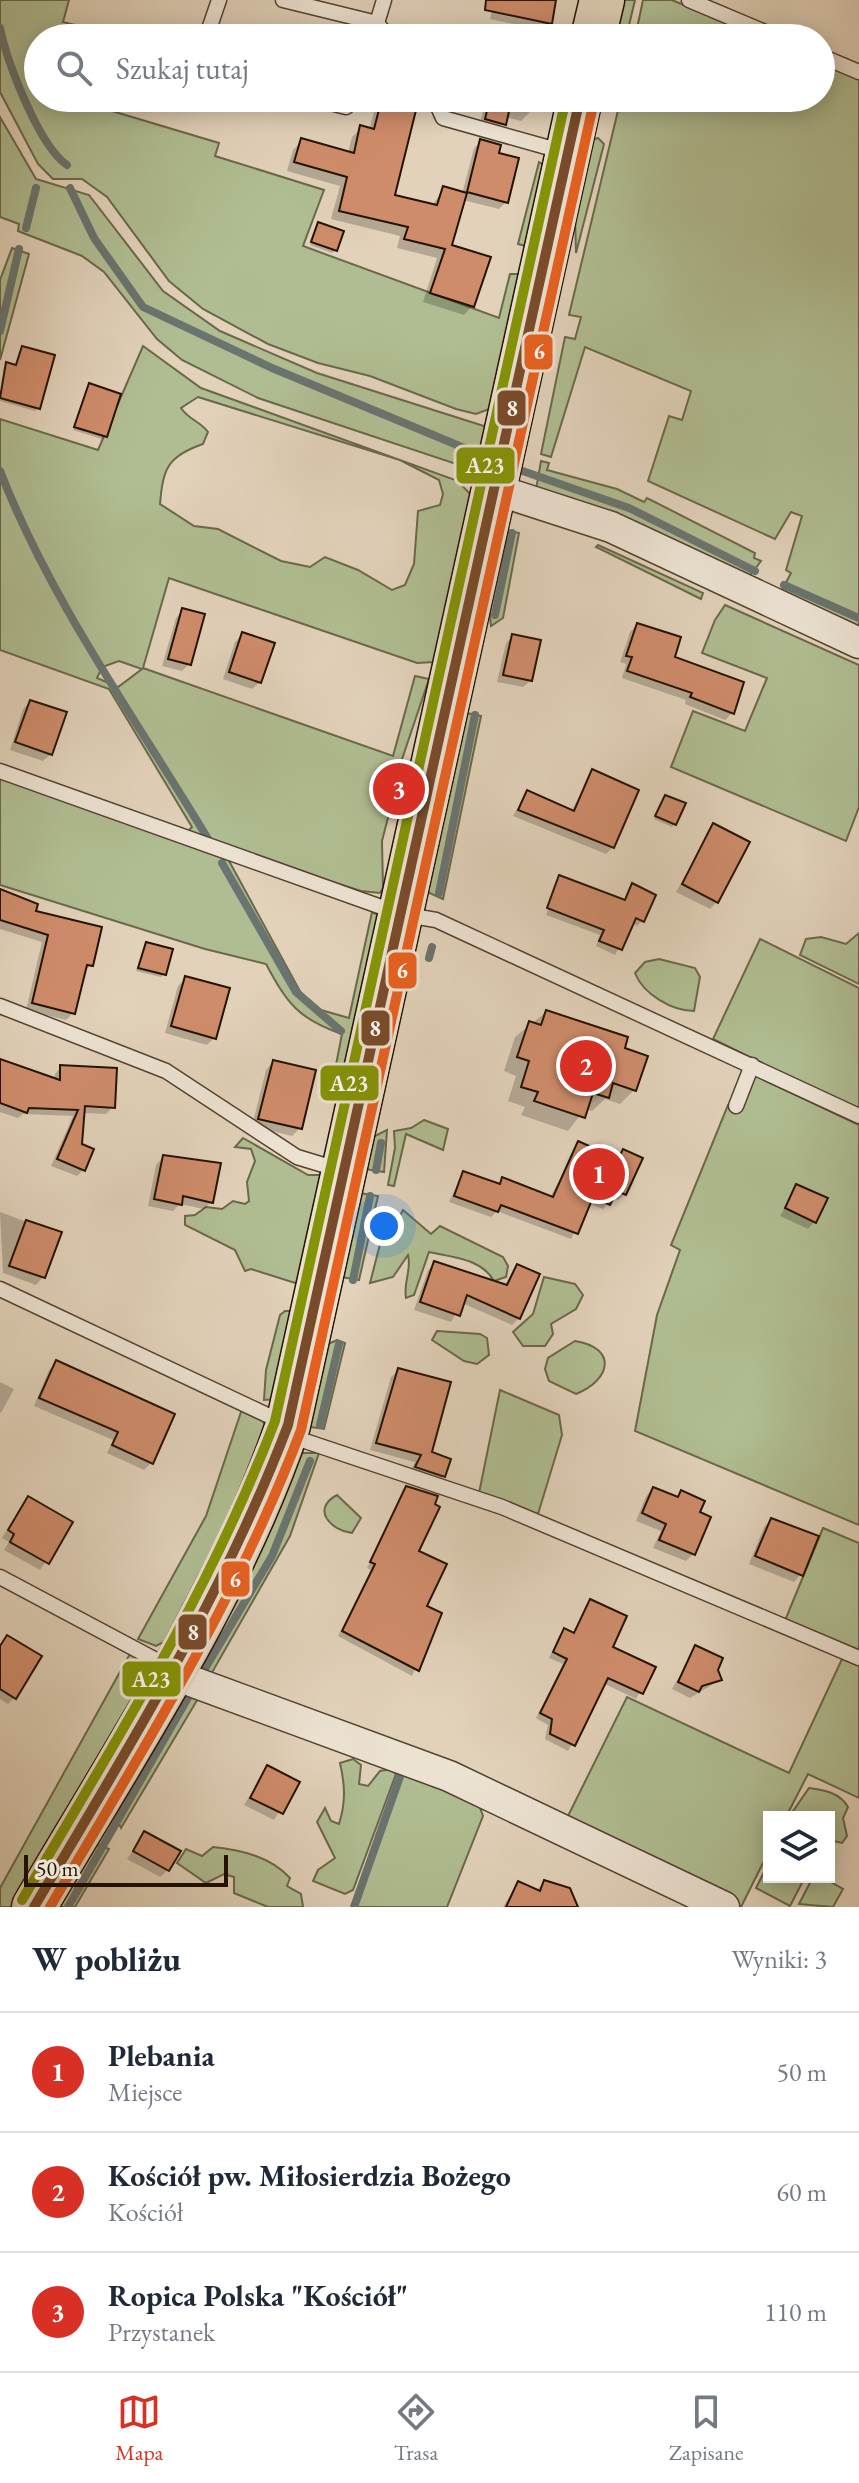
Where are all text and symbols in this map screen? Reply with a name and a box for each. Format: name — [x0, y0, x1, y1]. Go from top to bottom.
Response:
search box — [24, 24, 835, 112]
icon: search — [52, 46, 96, 90]
text: Szukaj tutaj — [116, 49, 249, 88]
line badge: 6 — [523, 333, 554, 371]
text: 6 — [533, 337, 545, 366]
line badge: 8 — [496, 389, 527, 427]
text: 8 — [506, 394, 518, 423]
line badge: A23 — [455, 446, 516, 485]
text: A23 — [464, 451, 505, 480]
pin: 3 — [373, 759, 425, 819]
line badge: 6 — [387, 951, 418, 990]
text: 6 — [396, 956, 408, 985]
line badge: 8 — [360, 1009, 391, 1047]
text: 8 — [369, 1014, 381, 1043]
pin: 2 — [560, 1036, 612, 1096]
line badge: A23 — [319, 1064, 380, 1102]
text: A23 — [328, 1069, 369, 1098]
pin: 1 — [573, 1144, 625, 1204]
your location — [364, 1206, 404, 1246]
line badge: 6 — [220, 1560, 251, 1598]
text: 6 — [229, 1565, 241, 1594]
line badge: 8 — [177, 1613, 208, 1651]
text: 8 — [187, 1618, 199, 1647]
line badge: A23 — [121, 1660, 182, 1698]
text: A23 — [130, 1665, 171, 1694]
map controls — [763, 1811, 835, 1883]
button: layers — [763, 1811, 835, 1883]
scale bar — [24, 1851, 228, 1887]
text: 50 m — [36, 1854, 79, 1883]
text: W pobliżu — [32, 1937, 181, 1981]
text: Wyniki: 3 — [732, 1942, 827, 1976]
text: Plebania — [108, 2036, 215, 2075]
text: 1 — [51, 2055, 65, 2089]
text: 50 m — [777, 2055, 827, 2089]
text: Miejsce — [108, 2075, 182, 2109]
text: Kościół pw. Miłosierdzia Bożego — [108, 2156, 511, 2195]
text: 2 — [51, 2175, 65, 2209]
text: 60 m — [777, 2175, 827, 2209]
text: Kościół — [108, 2195, 184, 2229]
text: Ropica Polska "Kościół" — [108, 2276, 408, 2315]
text: 3 — [51, 2295, 65, 2329]
text: 110 m — [764, 2295, 827, 2329]
text: Przystanek — [108, 2315, 215, 2349]
tab: Mapa — [115, 2390, 163, 2467]
tab: Trasa — [394, 2390, 438, 2467]
tab: Zapisane — [669, 2390, 744, 2467]

